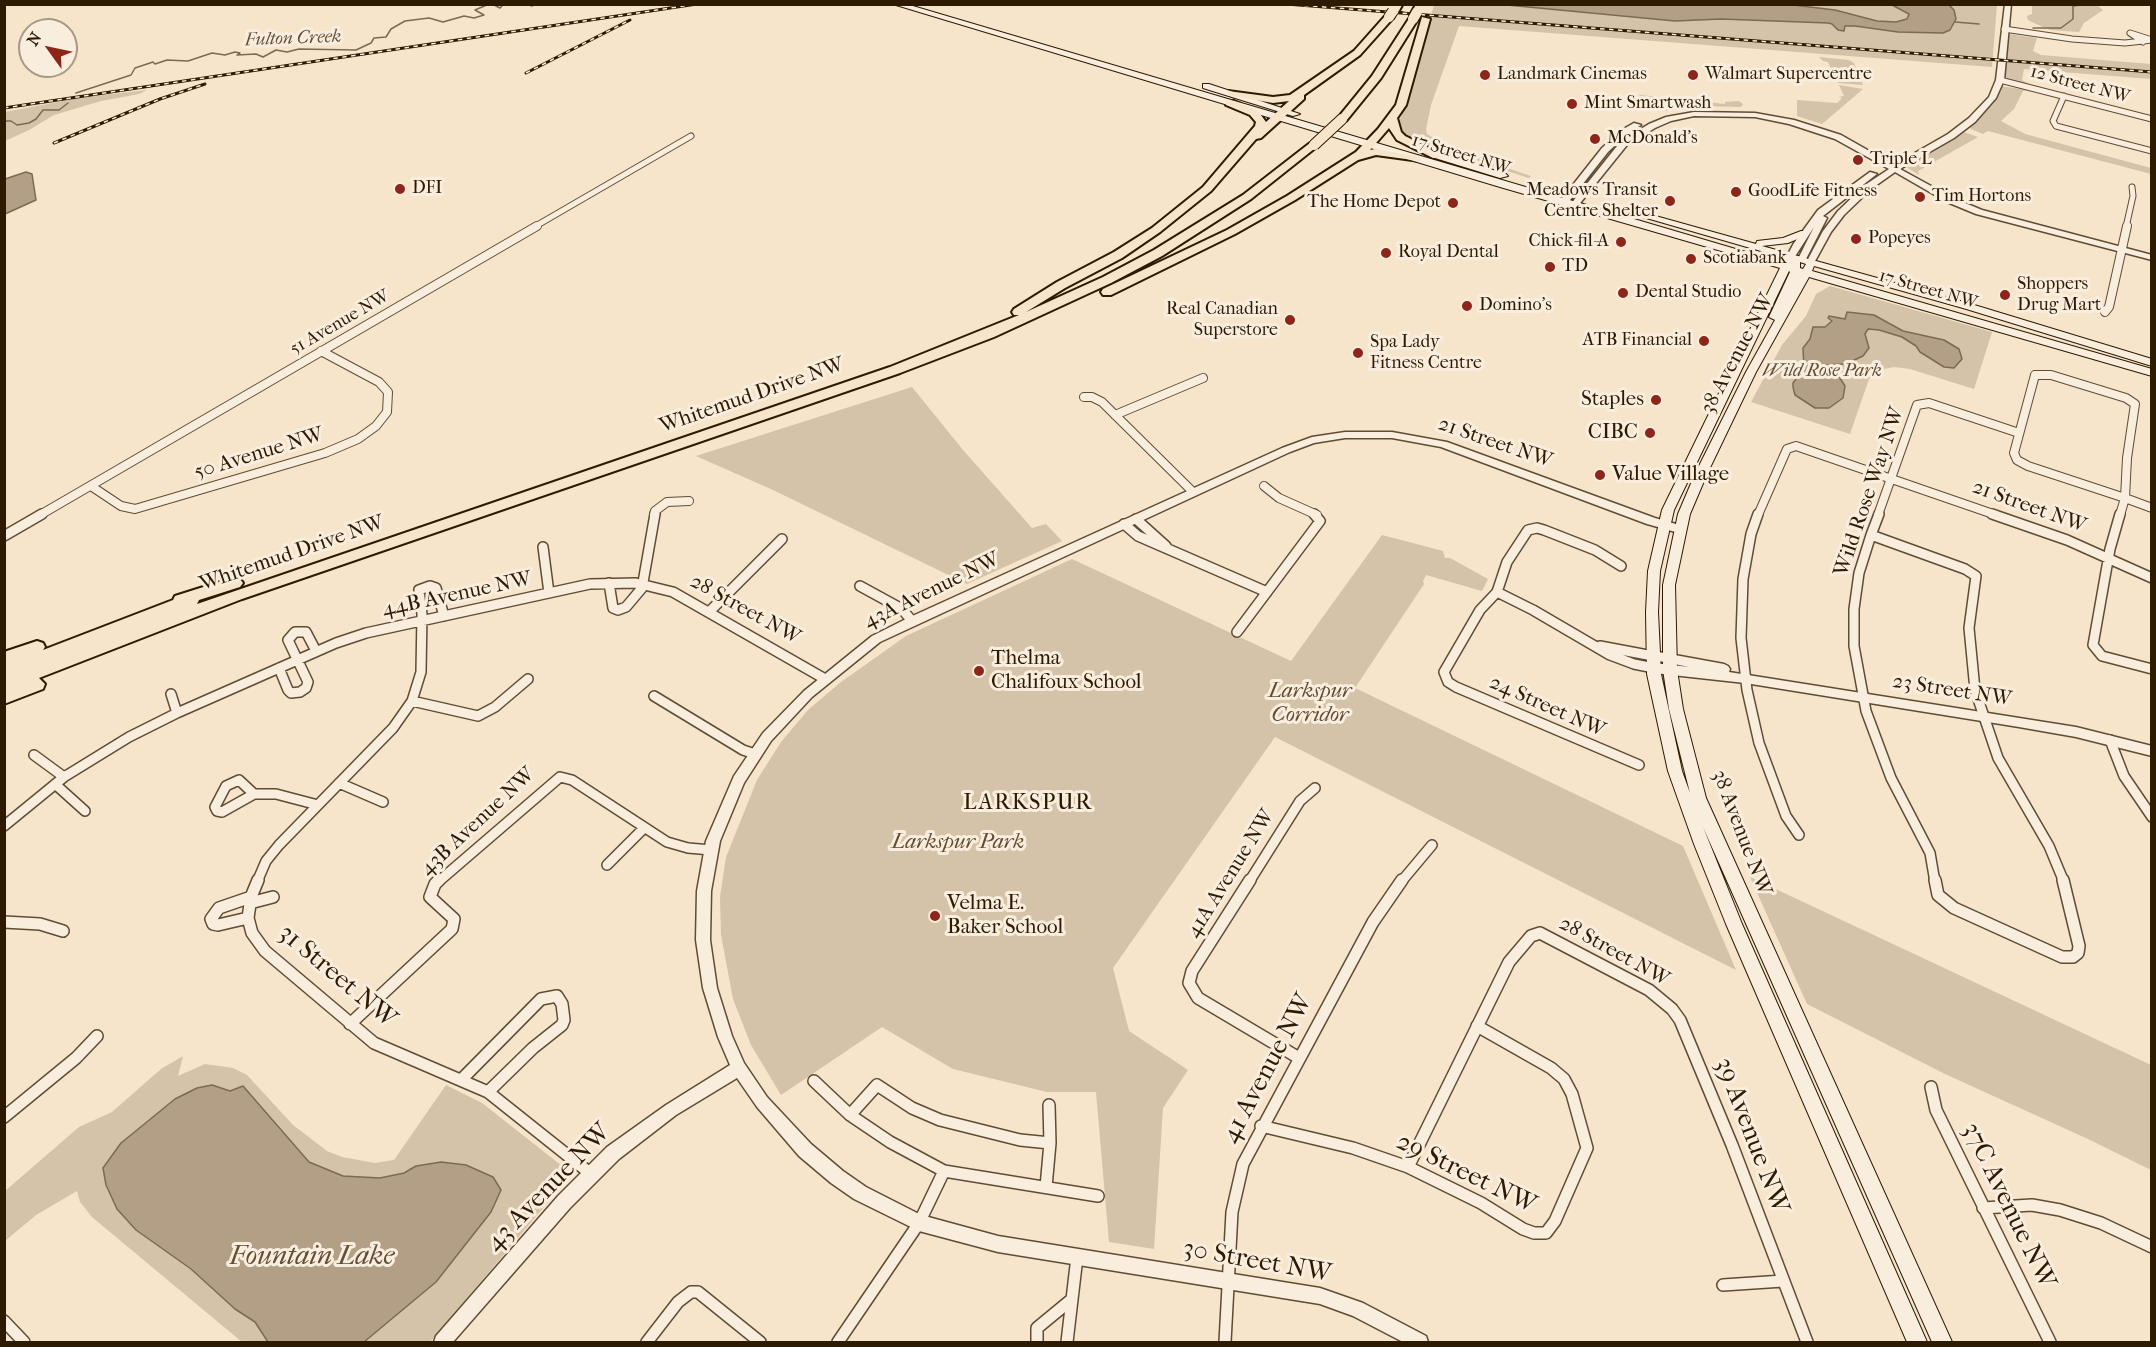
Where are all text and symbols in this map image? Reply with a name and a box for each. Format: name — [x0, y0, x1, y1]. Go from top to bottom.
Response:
north arrow — [18, 18, 78, 78]
water label: Fulton Creek — [244, 27, 342, 51]
text: N — [23, 29, 45, 49]
street label: 12 Street NW — [2028, 61, 2132, 109]
place label: Landmark Cinemas — [1497, 64, 1647, 86]
place label: Walmart Supercentre — [1705, 64, 1872, 86]
marker: Landmark Cinemas — [1478, 68, 1492, 82]
marker: Walmart Supercentre — [1686, 68, 1700, 82]
place label: Mint Smartwash — [1584, 93, 1711, 115]
marker: Mint Smartwash — [1565, 97, 1579, 111]
place label: McDonald's — [1607, 128, 1698, 150]
street label: 17 Street NW — [1409, 130, 1513, 180]
marker: McDonald's — [1588, 132, 1602, 146]
place label: Triple L — [1870, 149, 1932, 171]
marker: Triple L — [1851, 153, 1865, 167]
place label: DFI — [412, 178, 442, 200]
place label: Meadows Transit Centre Shelter — [1526, 180, 1658, 222]
place label: GoodLife Fitness — [1748, 181, 1877, 203]
marker: DFI — [393, 182, 407, 196]
marker: GoodLife Fitness — [1729, 185, 1743, 199]
place label: Tim Hortons — [1932, 186, 2031, 208]
marker: Tim Hortons — [1913, 190, 1927, 204]
place label: The Home Depot — [1307, 192, 1441, 214]
marker: Meadows Transit Centre Shelter — [1663, 194, 1677, 208]
marker: The Home Depot — [1446, 196, 1460, 210]
place label: Popeyes — [1868, 228, 1931, 250]
place label: Chick-fil-A — [1528, 231, 1609, 253]
marker: Popeyes — [1849, 232, 1863, 246]
marker: Chick-fil-A — [1614, 235, 1628, 249]
place label: Royal Dental — [1398, 242, 1499, 264]
marker: Royal Dental — [1379, 246, 1393, 260]
place label: Scotiabank — [1703, 248, 1787, 270]
marker: Scotiabank — [1684, 252, 1698, 266]
place label: TD — [1562, 256, 1588, 278]
marker: TD — [1543, 260, 1557, 274]
street label: 17 Street NW — [1876, 266, 1980, 314]
place label: Shoppers Drug Mart — [2017, 274, 2101, 316]
place label: Dental Studio — [1635, 282, 1741, 304]
street label: 51 Avenue NW — [286, 286, 394, 360]
marker: Dental Studio — [1616, 286, 1630, 300]
marker: Shoppers Drug Mart — [1998, 288, 2012, 302]
street label: 38 Avenue NW — [1696, 290, 1780, 418]
place label: Domino's — [1479, 295, 1552, 317]
place label: Real Canadian Superstore — [1166, 299, 1278, 342]
marker: Domino's — [1460, 299, 1474, 313]
marker: Real Canadian Superstore — [1283, 313, 1297, 327]
place label: ATB Financial — [1582, 330, 1692, 352]
place label: Spa Lady Fitness Centre — [1370, 332, 1482, 374]
marker: ATB Financial — [1697, 334, 1711, 348]
marker: Spa Lady Fitness Centre — [1351, 346, 1365, 360]
street label: Whitemud Drive NW — [656, 353, 848, 439]
park label: Wild Rose Park — [1762, 361, 1882, 383]
place label: Staples — [1581, 387, 1644, 413]
marker: Staples — [1649, 393, 1663, 407]
street label: Wild Rose Way NW — [1829, 404, 1911, 580]
street label: 21 Street NW — [1435, 412, 1555, 474]
place label: CIBC — [1588, 420, 1638, 446]
street label: 50 Avenue NW — [191, 422, 327, 486]
marker: CIBC — [1643, 426, 1657, 440]
place label: Value Village — [1612, 462, 1729, 488]
marker: Value Village — [1593, 468, 1607, 482]
street label: 21 Street NW — [1969, 475, 2089, 539]
street label: Whitemud Drive NW — [196, 511, 388, 597]
street label: 43A Avenue NW — [860, 547, 1004, 635]
street label: 44B Avenue NW — [380, 567, 534, 623]
street label: 28 Street NW — [685, 569, 805, 651]
place label: Thelma Chalifoux School — [991, 646, 1142, 696]
marker: Thelma Chalifoux School — [972, 664, 986, 678]
street label: 23 Street NW — [1891, 669, 2013, 713]
street label: 24 Street NW — [1485, 670, 1609, 744]
park label: Larkspur Corridor — [1268, 679, 1352, 729]
street label: 43B Avenue NW — [415, 762, 541, 882]
street label: 38 Avenue NW — [1705, 767, 1777, 899]
district label: LARKSPUR — [963, 791, 1093, 817]
street label: 41A Avenue NW — [1181, 805, 1281, 943]
park label: Larkspur Park — [892, 830, 1024, 856]
place label: Velma E. Baker School — [947, 891, 1063, 941]
marker: Velma E. Baker School — [928, 909, 942, 923]
street label: 28 Street NW — [1554, 911, 1674, 993]
street label: 31 Street NW — [271, 918, 403, 1036]
street label: 41 Avenue NW — [1216, 989, 1320, 1149]
street label: 39 Avenue NW — [1707, 1054, 1795, 1218]
street label: 43 Avenue NW — [480, 1117, 618, 1259]
street label: 37C Avenue NW — [1954, 1118, 2062, 1294]
street label: 29 Street NW — [1391, 1127, 1541, 1221]
street label: 30 Street NW — [1180, 1234, 1334, 1290]
water label: Fountain Lake — [230, 1241, 394, 1273]

